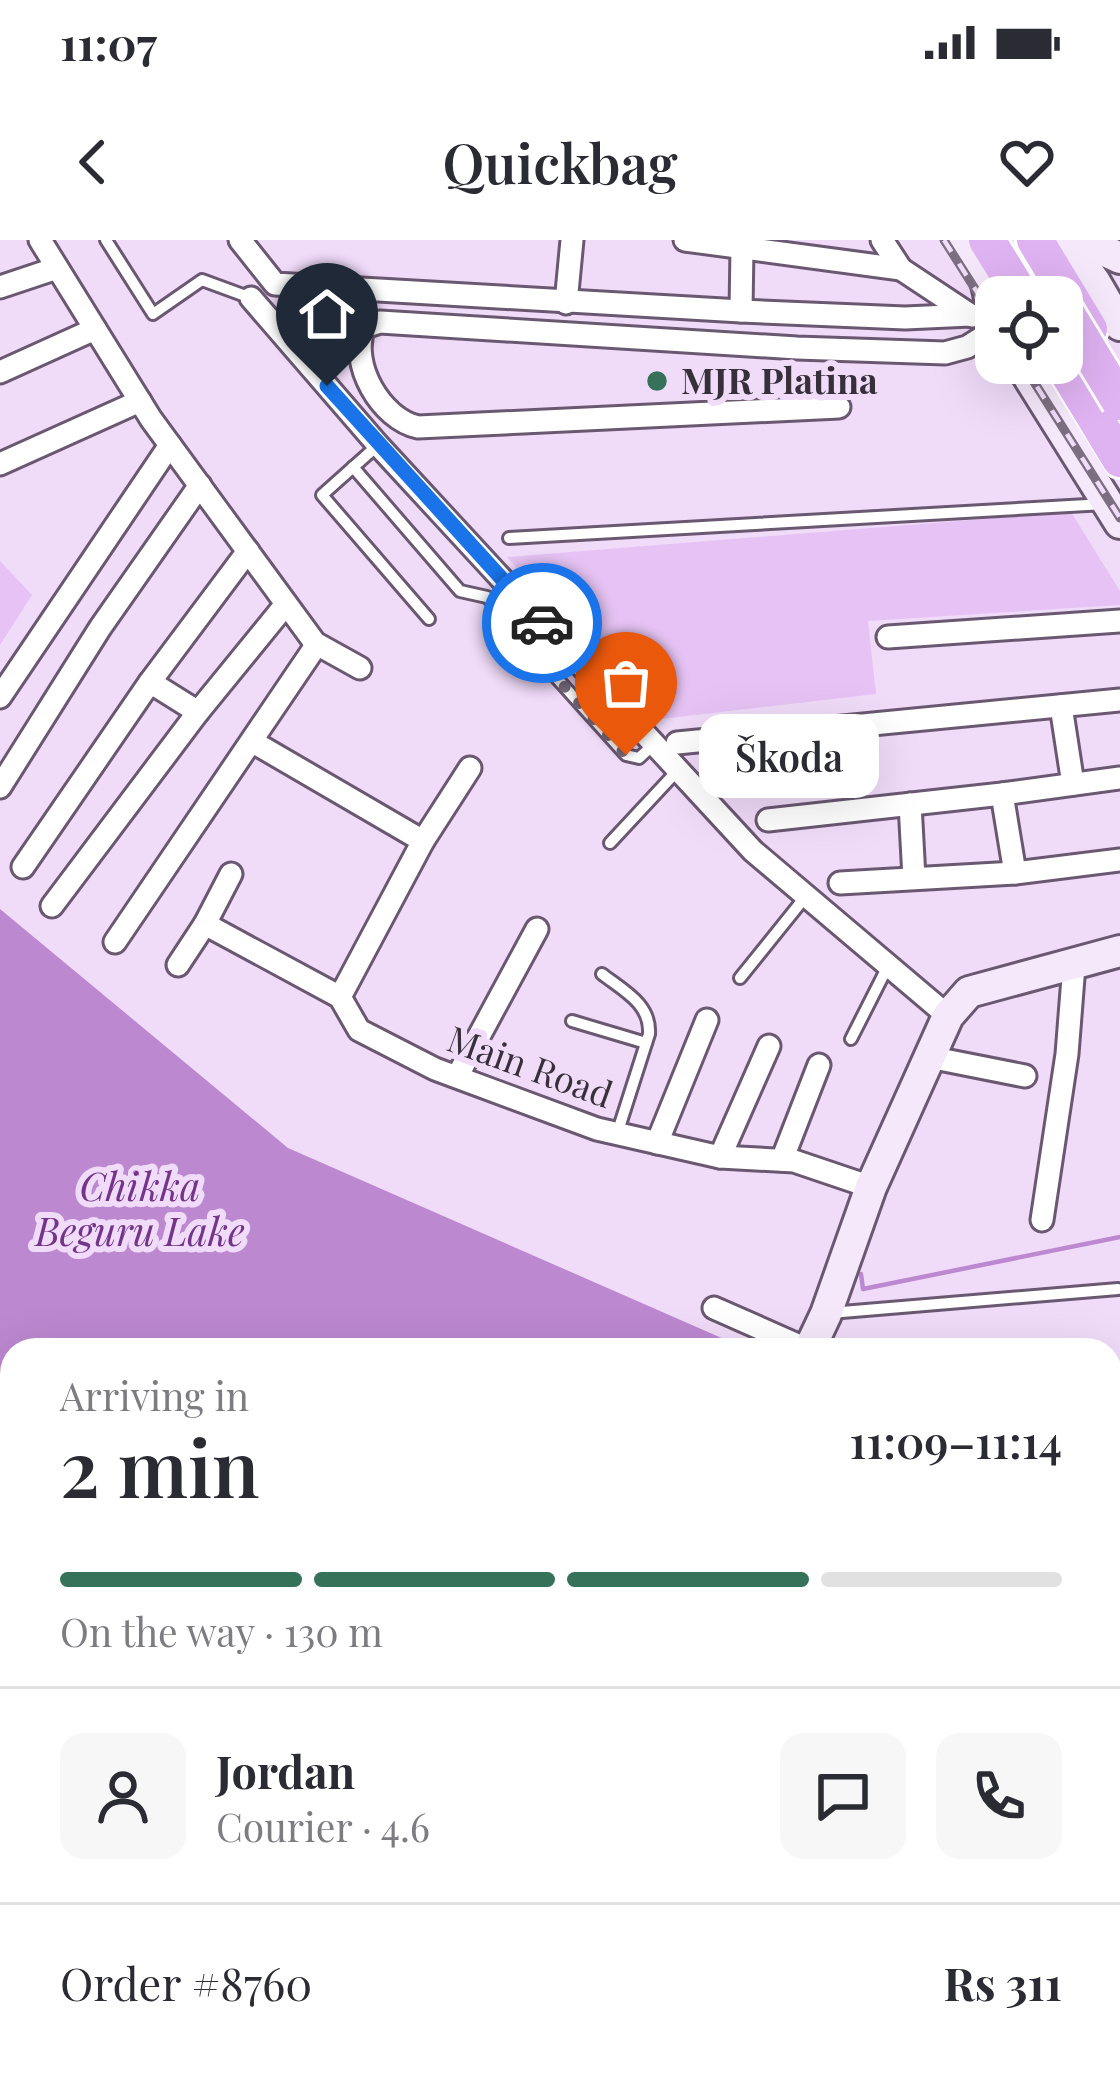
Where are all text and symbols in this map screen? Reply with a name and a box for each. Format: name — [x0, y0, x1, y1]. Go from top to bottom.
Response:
text: 11:07 — [60, 12, 157, 72]
text: Quickbag — [442, 126, 678, 198]
icon: back — [60, 129, 126, 195]
icon: heart — [994, 129, 1060, 195]
pin — [276, 263, 378, 386]
map controls — [975, 276, 1083, 384]
button: locate — [975, 276, 1083, 384]
icon: home — [294, 281, 360, 347]
place label: MJR Platina — [681, 355, 878, 403]
marker: MJR Platina — [644, 368, 670, 394]
courier — [482, 563, 602, 683]
icon: car — [509, 590, 575, 656]
pin — [575, 632, 677, 755]
icon: bag — [593, 650, 659, 716]
callout: Škoda — [698, 713, 878, 797]
text: Škoda — [735, 730, 843, 782]
street label: Main Road — [442, 1013, 620, 1117]
water label: Chikka Beguru Lake — [33, 1159, 245, 1256]
text: Arriving in — [60, 1369, 249, 1421]
text: 11:09–11:14 — [849, 1410, 1062, 1470]
text: 2 min — [60, 1414, 259, 1518]
text: On the way · 130 m — [60, 1605, 383, 1657]
button: person — [60, 1733, 186, 1859]
button: chat — [780, 1733, 906, 1859]
button: phone — [936, 1733, 1062, 1859]
text: Jordan — [216, 1740, 355, 1800]
text: Courier · 4.6 — [216, 1800, 430, 1852]
text: Order #8760 — [60, 1952, 312, 2012]
text: Rs 311 — [944, 1952, 1062, 2012]

